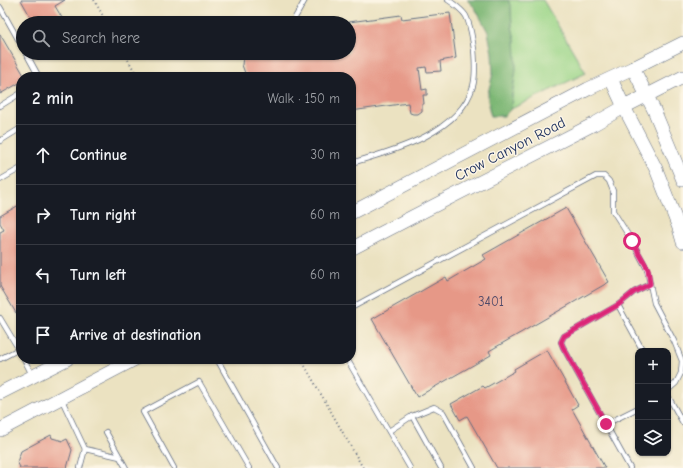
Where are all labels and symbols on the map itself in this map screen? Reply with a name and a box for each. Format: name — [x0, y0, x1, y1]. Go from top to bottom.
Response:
street label: Crow Canyon Road — [452, 113, 568, 185]
route start — [623, 232, 641, 250]
house number: 3401 — [478, 294, 504, 309]
route end — [597, 415, 615, 433]

